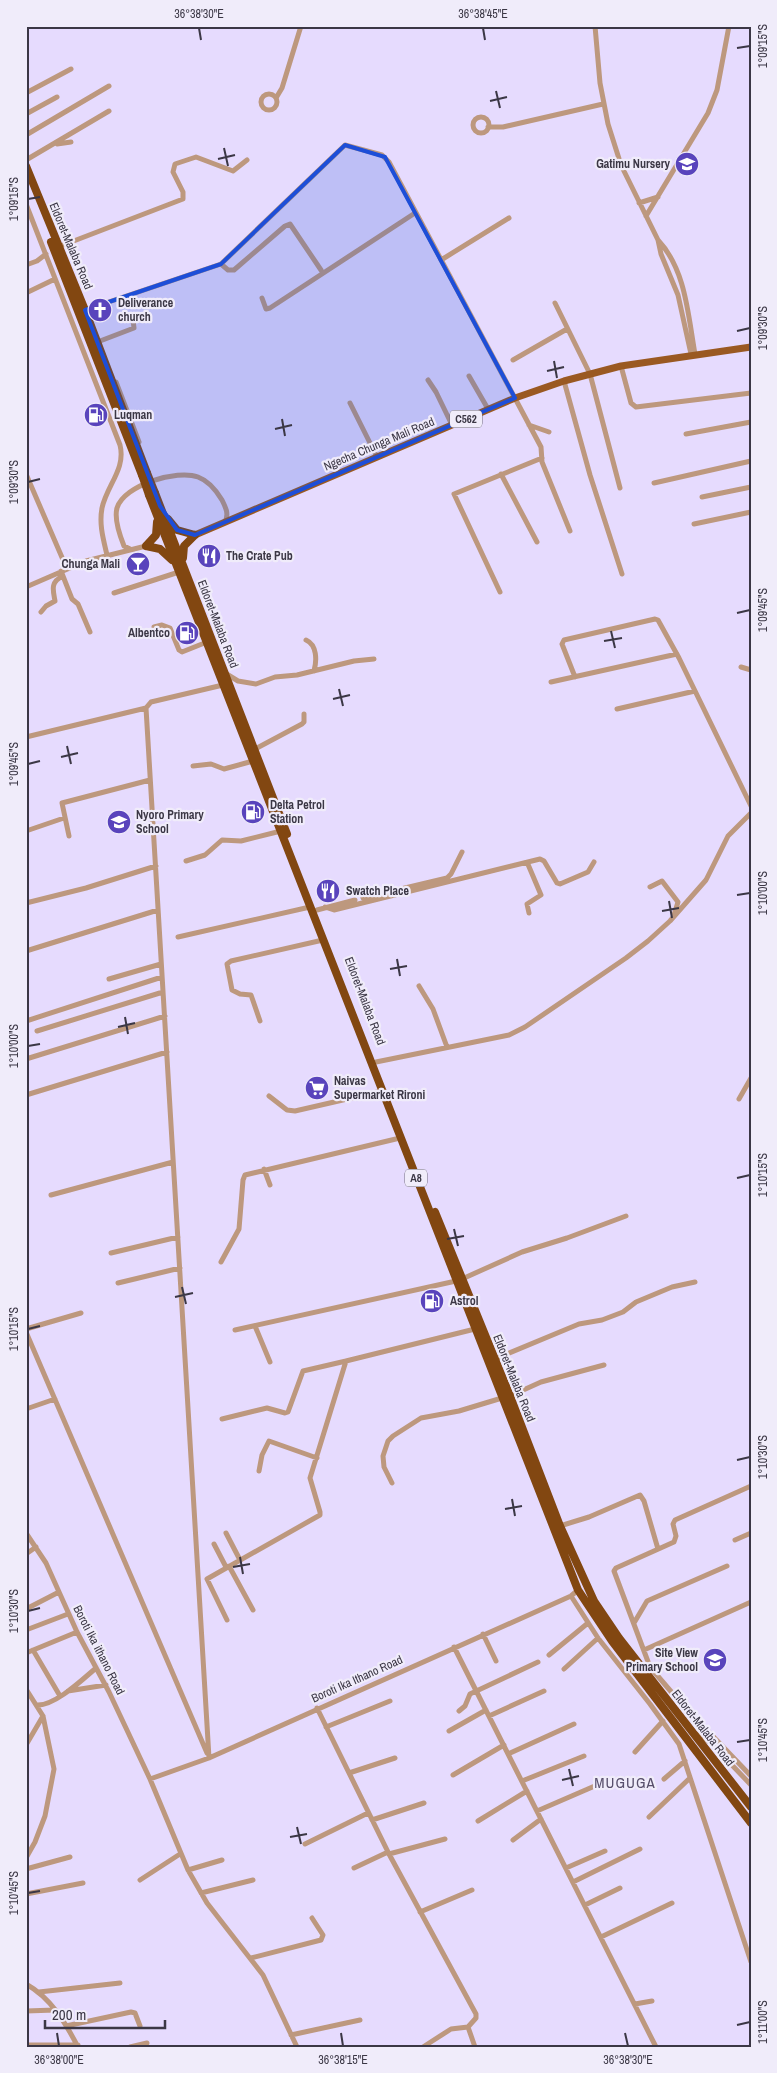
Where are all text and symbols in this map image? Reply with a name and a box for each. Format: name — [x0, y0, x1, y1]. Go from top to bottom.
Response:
text: 36°38'30"E — [174, 6, 224, 22]
text: 36°38'45"E — [458, 6, 508, 22]
text: 1°09'15"S — [755, 24, 771, 68]
school or university icon: Gatimu Nursery — [674, 151, 700, 177]
place label: Gatimu Nursery — [596, 156, 671, 172]
text: 1°09'15"S — [6, 177, 22, 221]
street label: Eldoret-Malaba Road — [45, 200, 97, 292]
place label: Deliverance church — [118, 295, 174, 325]
church icon: Deliverance church — [87, 297, 113, 323]
text: 1°09'30"S — [755, 306, 771, 350]
fuel station icon: Luqman — [83, 402, 109, 428]
place label: Luqman — [114, 407, 152, 423]
road number: C562 — [450, 410, 482, 428]
street label: Ngecha Chunga Mali Road — [321, 413, 437, 475]
text: 1°09'30"S — [6, 460, 22, 504]
restaurant icon: The Crate Pub — [196, 543, 222, 569]
place label: The Crate Pub — [226, 548, 293, 564]
bar icon: Chunga Mali — [125, 551, 151, 577]
place label: Chunga Mali — [61, 556, 120, 572]
street label: Eldoret-Malaba Road — [194, 578, 242, 670]
text: 1°09'45"S — [755, 588, 771, 632]
fuel station icon: Albentco — [174, 620, 200, 646]
place label: Albentco — [128, 625, 170, 641]
text: 1°09'45"S — [6, 742, 22, 786]
place label: Delta Petrol Station — [270, 797, 325, 827]
fuel station icon: Delta Petrol Station — [240, 799, 266, 825]
place label: Nyoro Primary School — [136, 807, 204, 837]
school or university icon: Nyoro Primary School — [106, 809, 132, 835]
text: 1°10'00"S — [755, 871, 771, 915]
restaurant icon: Swatch Place — [315, 878, 341, 904]
place label: Swatch Place — [346, 883, 409, 899]
street label: Eldoret-Malaba Road — [341, 955, 389, 1047]
text: 1°10'00"S — [6, 1024, 22, 1068]
place label: Naivas Supermarket Rironi — [334, 1073, 426, 1103]
supermarket icon: Naivas Supermarket Rironi — [304, 1075, 330, 1101]
text: 1°10'15"S — [755, 1153, 771, 1197]
road number: A8 — [405, 1170, 427, 1186]
fuel station icon: Astrol — [419, 1288, 445, 1314]
place label: Astrol — [450, 1293, 479, 1309]
text: 1°10'15"S — [6, 1307, 22, 1351]
street label: Eldoret-Malaba Road — [489, 1332, 539, 1424]
text: 1°10'30"S — [755, 1435, 771, 1479]
text: 1°10'30"S — [6, 1589, 22, 1633]
street label: Boroti Ika ithano Road — [70, 1602, 128, 1698]
place label: Site View Primary School — [626, 1645, 698, 1675]
school or university icon: Site View Primary School — [702, 1647, 728, 1673]
street label: Boroti Ika Ithano Road — [309, 1652, 405, 1706]
street label: Eldoret-Malaba Road — [668, 1686, 738, 1770]
text: 1°10'45"S — [755, 1718, 771, 1762]
district label: MUGUGA — [594, 1772, 656, 1793]
text: 1°10'45"S — [6, 1871, 22, 1915]
scale bar — [45, 1998, 165, 2030]
text: 1°11'00"S — [755, 2000, 771, 2044]
text: 200 m — [52, 2004, 86, 2025]
text: 36°38'00"E — [34, 2052, 84, 2068]
text: 36°38'15"E — [318, 2052, 368, 2068]
text: 36°38'30"E — [603, 2052, 653, 2068]

